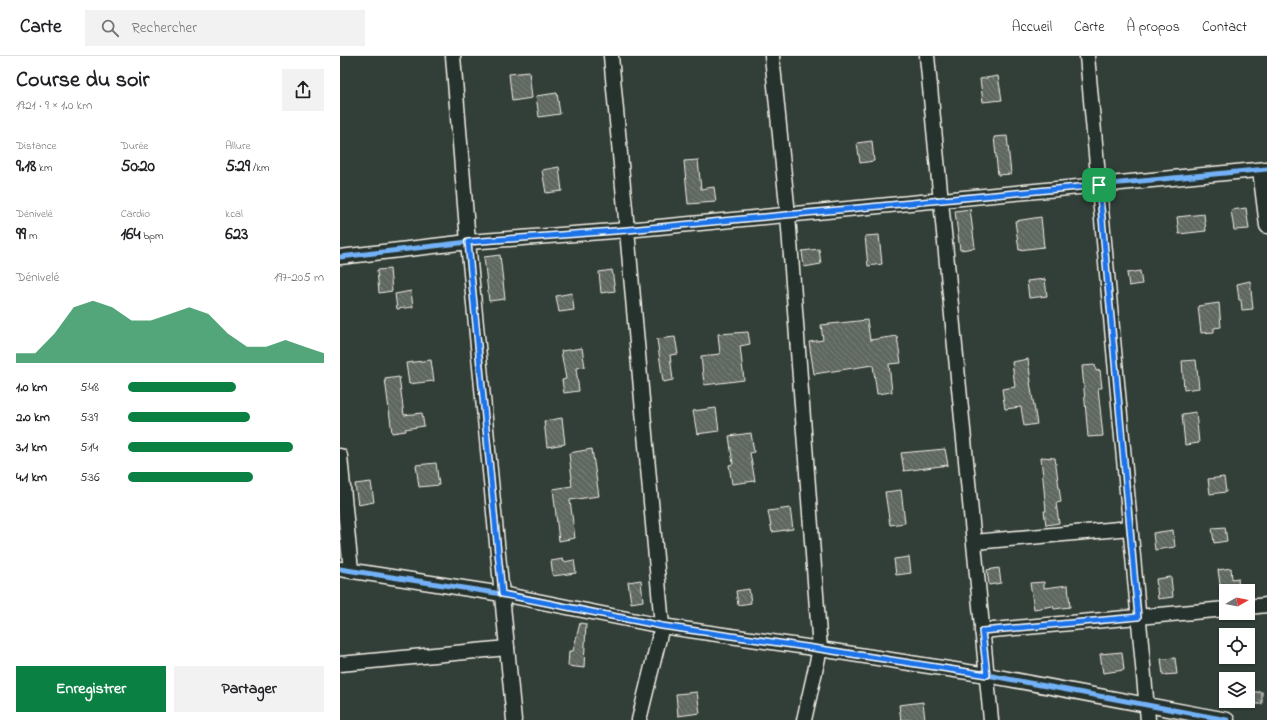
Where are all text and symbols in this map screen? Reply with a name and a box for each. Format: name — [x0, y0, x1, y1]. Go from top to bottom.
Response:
search box — [85, 10, 365, 46]
text: Carte — [20, 14, 61, 41]
icon: search — [99, 17, 121, 39]
text: Rechercher — [131, 17, 197, 39]
text: Accueil — [1012, 17, 1052, 38]
text: Carte — [1074, 17, 1105, 38]
text: À propos — [1127, 17, 1180, 38]
text: Contact — [1202, 17, 1247, 38]
text: Course du soir — [16, 65, 149, 97]
button: share — [282, 69, 324, 111]
text: 19:21 · 9 × 1.0 km — [16, 96, 92, 115]
text: Distance — [16, 138, 57, 154]
text: Durée — [121, 138, 148, 154]
text: Allure — [225, 138, 250, 154]
text: 9.18 — [16, 154, 36, 179]
text: 50:20 — [121, 154, 155, 179]
text: 5:29 — [225, 154, 250, 179]
text: km — [36, 160, 52, 176]
text: /km — [250, 160, 270, 176]
pin — [1082, 168, 1116, 202]
icon: arrive — [1088, 174, 1110, 196]
text: Dénivelé — [16, 206, 53, 222]
text: Cardio — [121, 206, 150, 222]
text: kcal — [225, 206, 243, 222]
text: 99 — [16, 222, 26, 247]
text: 164 — [121, 222, 141, 247]
text: 623 — [225, 222, 248, 247]
text: m — [26, 228, 38, 244]
text: bpm — [141, 228, 164, 244]
text: Dénivelé — [16, 268, 59, 287]
text: 197–205 m — [274, 268, 324, 287]
text: 1.0 km — [16, 378, 47, 397]
text: 5:48 — [80, 378, 99, 397]
text: 2.0 km — [16, 408, 50, 427]
text: 5:39 — [80, 408, 98, 427]
text: 3.1 km — [16, 438, 47, 457]
text: 5:14 — [80, 438, 98, 457]
text: 4.1 km — [16, 468, 47, 487]
text: 5:36 — [80, 468, 100, 487]
north arrow — [1219, 584, 1255, 620]
map controls — [1219, 584, 1255, 708]
button: locate — [1219, 628, 1255, 664]
button: Enregistrer — [16, 666, 166, 712]
button: Partager — [174, 666, 324, 712]
button: layers — [1219, 672, 1255, 708]

